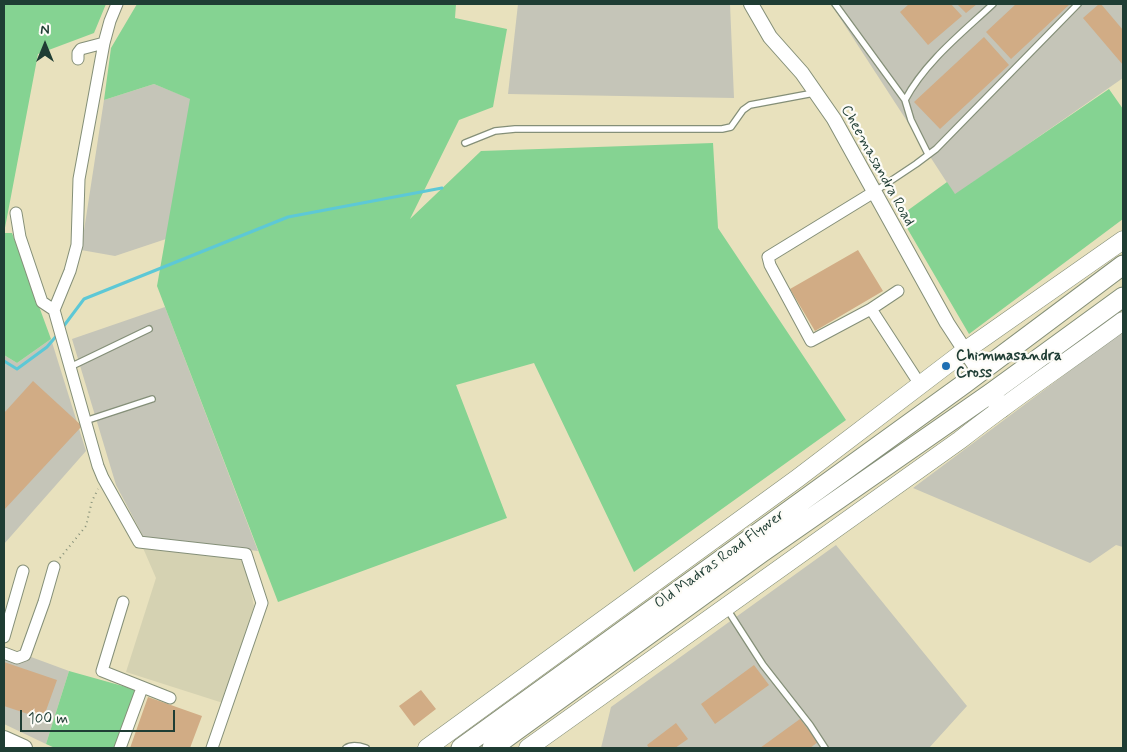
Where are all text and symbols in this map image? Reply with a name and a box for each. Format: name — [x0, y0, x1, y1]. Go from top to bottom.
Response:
north arrow — [20, 20, 70, 70]
text: N — [40, 21, 50, 39]
street label: Cheemasandra Road — [836, 102, 918, 230]
place label: Chimmasandra Cross — [956, 348, 1062, 383]
marker: Chimmasandra Cross — [940, 360, 952, 372]
street label: Old Madras Road Flyover — [651, 507, 789, 613]
scale bar — [22, 700, 178, 732]
text: 100 m — [28, 709, 68, 729]

